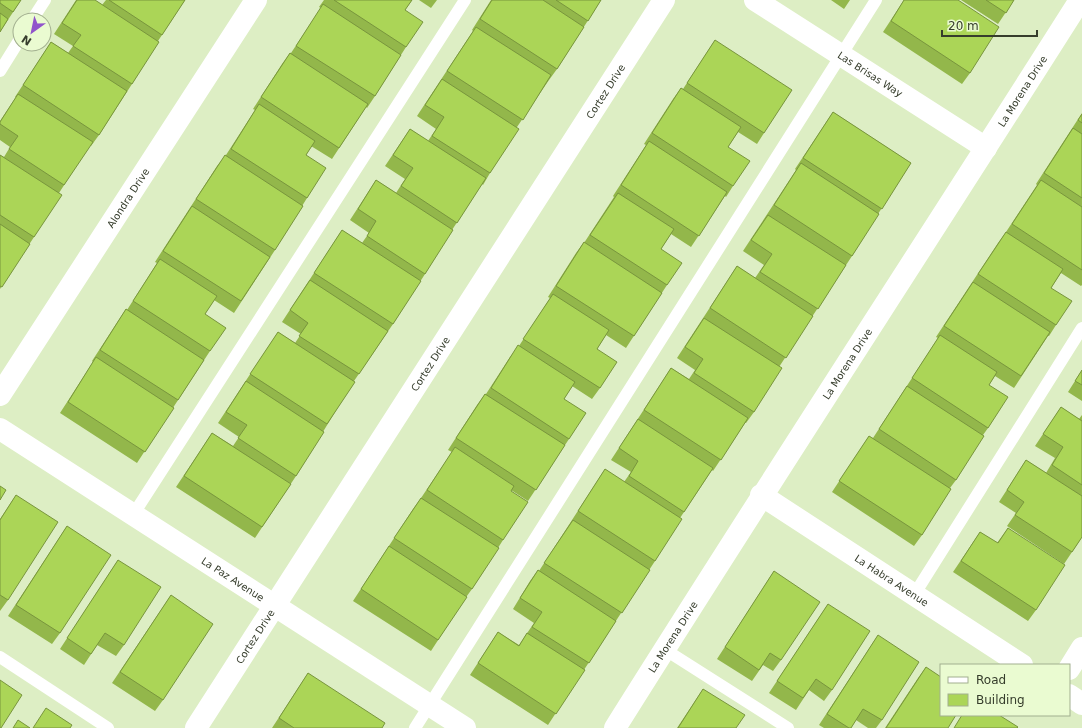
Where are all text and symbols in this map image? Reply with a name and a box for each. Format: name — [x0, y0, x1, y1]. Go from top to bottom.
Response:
north arrow — [12, 12, 52, 52]
scale bar — [942, 12, 1037, 38]
text: 20 m — [948, 19, 979, 33]
text: N — [19, 32, 34, 48]
street label: Las Brisas Way — [836, 49, 905, 99]
street label: La Morena Drive — [996, 54, 1049, 129]
street label: Cortez Drive — [584, 62, 627, 121]
street label: Alondra Drive — [105, 166, 151, 230]
street label: La Morena Drive — [821, 326, 874, 401]
street label: Cortez Drive — [409, 335, 452, 393]
street label: La Habra Avenue — [853, 553, 930, 609]
street label: La Paz Avenue — [199, 555, 266, 603]
street label: La Morena Drive — [646, 599, 700, 675]
street label: Cortez Drive — [234, 607, 277, 666]
legend — [940, 664, 1070, 716]
text: Road — [976, 673, 1006, 687]
text: Building — [976, 693, 1025, 707]

